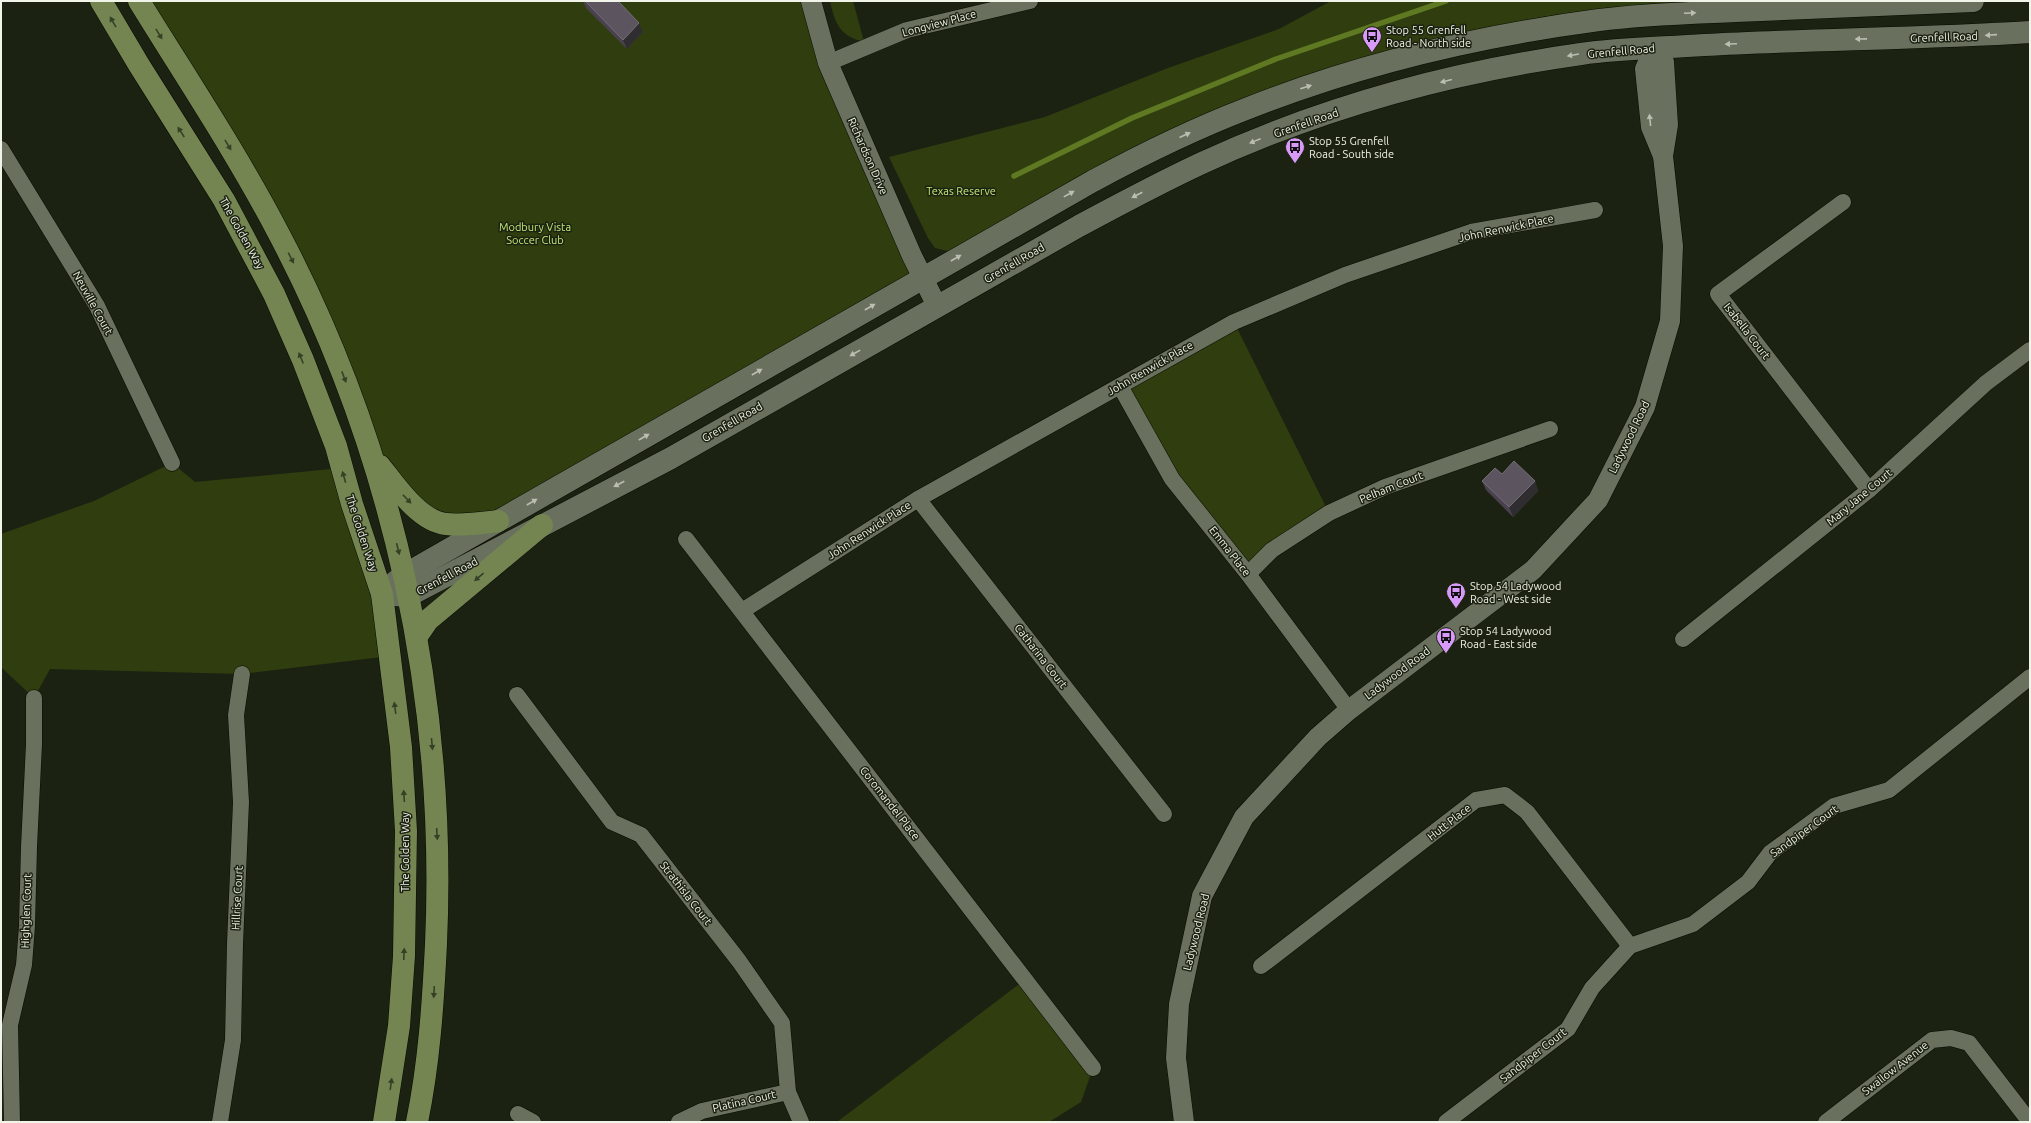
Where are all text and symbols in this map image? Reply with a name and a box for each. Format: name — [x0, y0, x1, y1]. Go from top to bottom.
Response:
street label: Longview Place — [901, 7, 977, 39]
one-way arrow — [1684, 10, 1697, 16]
one-way arrow — [110, 16, 117, 28]
place label: Stop 55 Grenfell Road - North side — [1386, 24, 1471, 49]
bus stop icon: Stop 55 Grenfell Road - North side — [1361, 25, 1383, 53]
one-way arrow — [156, 28, 163, 40]
street label: Grenfell Road — [1910, 30, 1978, 44]
one-way arrow — [1985, 31, 1997, 38]
one-way arrow — [1854, 36, 1867, 42]
one-way arrow — [1724, 41, 1737, 47]
street label: Grenfell Road — [1587, 42, 1655, 60]
one-way arrow — [1567, 53, 1579, 59]
one-way arrow — [1440, 78, 1452, 84]
one-way arrow — [1300, 84, 1312, 90]
street label: Grenfell Road — [1272, 106, 1340, 140]
one-way arrow — [1647, 114, 1654, 126]
street label: Richardson Drive — [846, 116, 890, 196]
one-way arrow — [177, 127, 185, 138]
one-way arrow — [1180, 132, 1191, 138]
place label: Stop 55 Grenfell Road - South side — [1309, 135, 1394, 160]
bus stop icon: Stop 55 Grenfell Road - South side — [1284, 136, 1306, 164]
one-way arrow — [1250, 138, 1261, 144]
one-way arrow — [224, 140, 232, 150]
park label: Texas Reserve — [926, 185, 996, 197]
one-way arrow — [1064, 191, 1075, 197]
one-way arrow — [1131, 192, 1143, 198]
street label: The Golden Way — [217, 195, 267, 271]
street label: John Renwick Place — [1457, 212, 1555, 244]
park label: Modbury Vista Soccer Club — [499, 221, 571, 246]
street label: Grenfell Road — [982, 241, 1046, 285]
one-way arrow — [288, 252, 294, 264]
one-way arrow — [950, 254, 962, 261]
street label: Neuville Court — [71, 269, 116, 337]
street label: Isabella Court — [1721, 301, 1773, 362]
one-way arrow — [864, 304, 876, 311]
street label: John Renwick Place — [1105, 339, 1195, 397]
one-way arrow — [849, 349, 860, 356]
one-way arrow — [298, 351, 304, 363]
one-way arrow — [751, 368, 763, 375]
one-way arrow — [342, 371, 348, 383]
street label: Ladywood Road — [1606, 399, 1652, 475]
street label: Grenfell Road — [700, 400, 764, 444]
one-way arrow — [638, 434, 650, 441]
street label: Mary Jane Court — [1824, 466, 1895, 528]
street label: Pelham Court — [1358, 469, 1425, 505]
one-way arrow — [341, 470, 347, 482]
one-way arrow — [613, 481, 624, 487]
street label: The Golden Way — [344, 493, 380, 573]
one-way arrow — [402, 494, 411, 503]
one-way arrow — [526, 498, 538, 505]
street label: John Renwick Place — [825, 499, 913, 561]
street label: Emma Place — [1207, 524, 1253, 578]
one-way arrow — [395, 544, 401, 556]
street label: Grenfell Road — [414, 555, 480, 597]
one-way arrow — [474, 572, 485, 581]
place label: Stop 54 Ladywood Road - West side — [1470, 580, 1561, 605]
bus stop icon: Stop 54 Ladywood Road - West side — [1445, 581, 1467, 609]
street label: Catharina Court — [1012, 622, 1070, 691]
place label: Stop 54 Ladywood Road - East side — [1460, 625, 1551, 650]
bus stop icon: Stop 54 Ladywood Road - East side — [1435, 626, 1457, 654]
street label: Ladywood Road — [1362, 644, 1432, 702]
one-way arrow — [392, 702, 399, 714]
one-way arrow — [428, 738, 435, 750]
street label: Coromandel Place — [858, 764, 922, 842]
one-way arrow — [401, 789, 407, 802]
street label: Hutt Place — [1425, 801, 1473, 843]
street label: Sandpiper Court — [1768, 802, 1841, 859]
street label: The Golden Way — [399, 811, 411, 892]
one-way arrow — [434, 828, 441, 840]
street label: Strathisla Court — [658, 859, 715, 928]
street label: Hillrise Court — [229, 865, 245, 930]
street label: Highglen Court — [19, 873, 33, 949]
street label: Ladywood Road — [1181, 892, 1211, 972]
one-way arrow — [401, 947, 407, 960]
one-way arrow — [430, 986, 437, 998]
street label: Sandpiper Court — [1498, 1025, 1569, 1084]
street label: Swallow Avenue — [1860, 1039, 1930, 1097]
one-way arrow — [388, 1077, 394, 1090]
street label: Platina Court — [711, 1088, 777, 1114]

